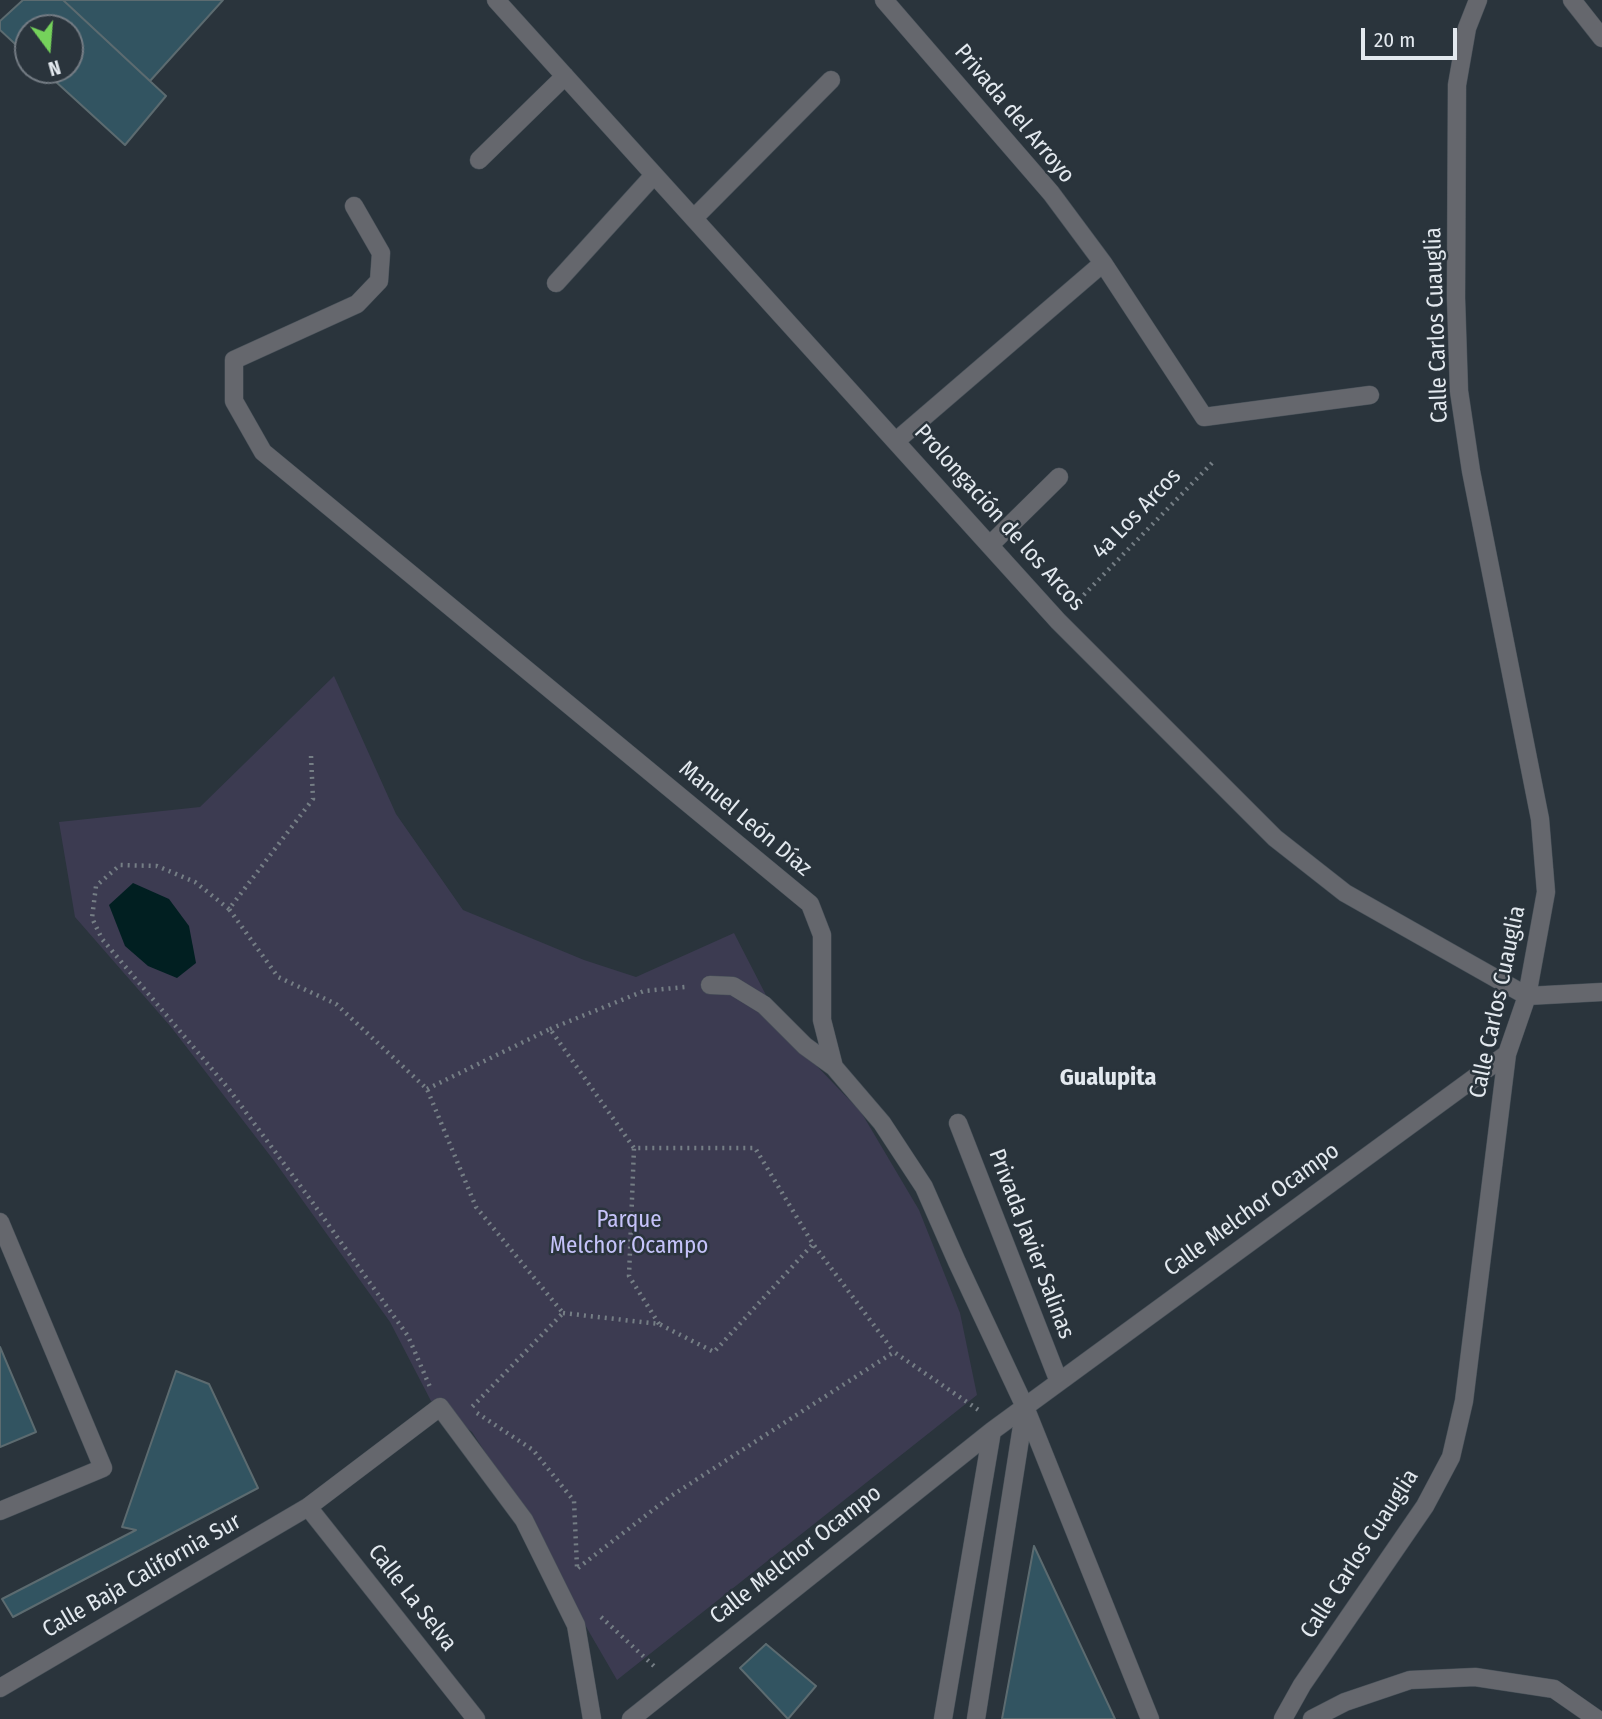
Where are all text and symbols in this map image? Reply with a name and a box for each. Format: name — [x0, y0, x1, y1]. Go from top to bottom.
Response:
north arrow — [14, 14, 84, 84]
scale bar — [1364, 14, 1460, 58]
text: 20 m — [1374, 27, 1415, 53]
street label: Privada del Arroyo — [948, 39, 1080, 189]
text: N — [46, 55, 63, 80]
street label: Calle Carlos Cuauglia — [1420, 227, 1454, 423]
street label: Prolongación de los Arcos — [908, 419, 1090, 617]
street label: 4a Los Arcos — [1087, 463, 1187, 565]
street label: Manuel León Díaz — [673, 755, 817, 883]
street label: Calle Carlos Cuauglia — [1464, 903, 1532, 1101]
district label: Gualupita — [1060, 1064, 1156, 1092]
street label: Calle Melchor Ocampo — [1159, 1137, 1345, 1283]
street label: Privada Javier Salinas — [982, 1145, 1080, 1343]
park label: Parque Melchor Ocampo — [550, 1207, 708, 1261]
street label: Calle Carlos Cuauglia — [1295, 1464, 1425, 1644]
street label: Calle Melchor Ocampo — [705, 1480, 887, 1630]
street label: Calle Baja California Sur — [38, 1508, 246, 1644]
street label: Calle La Selva — [362, 1539, 462, 1657]

